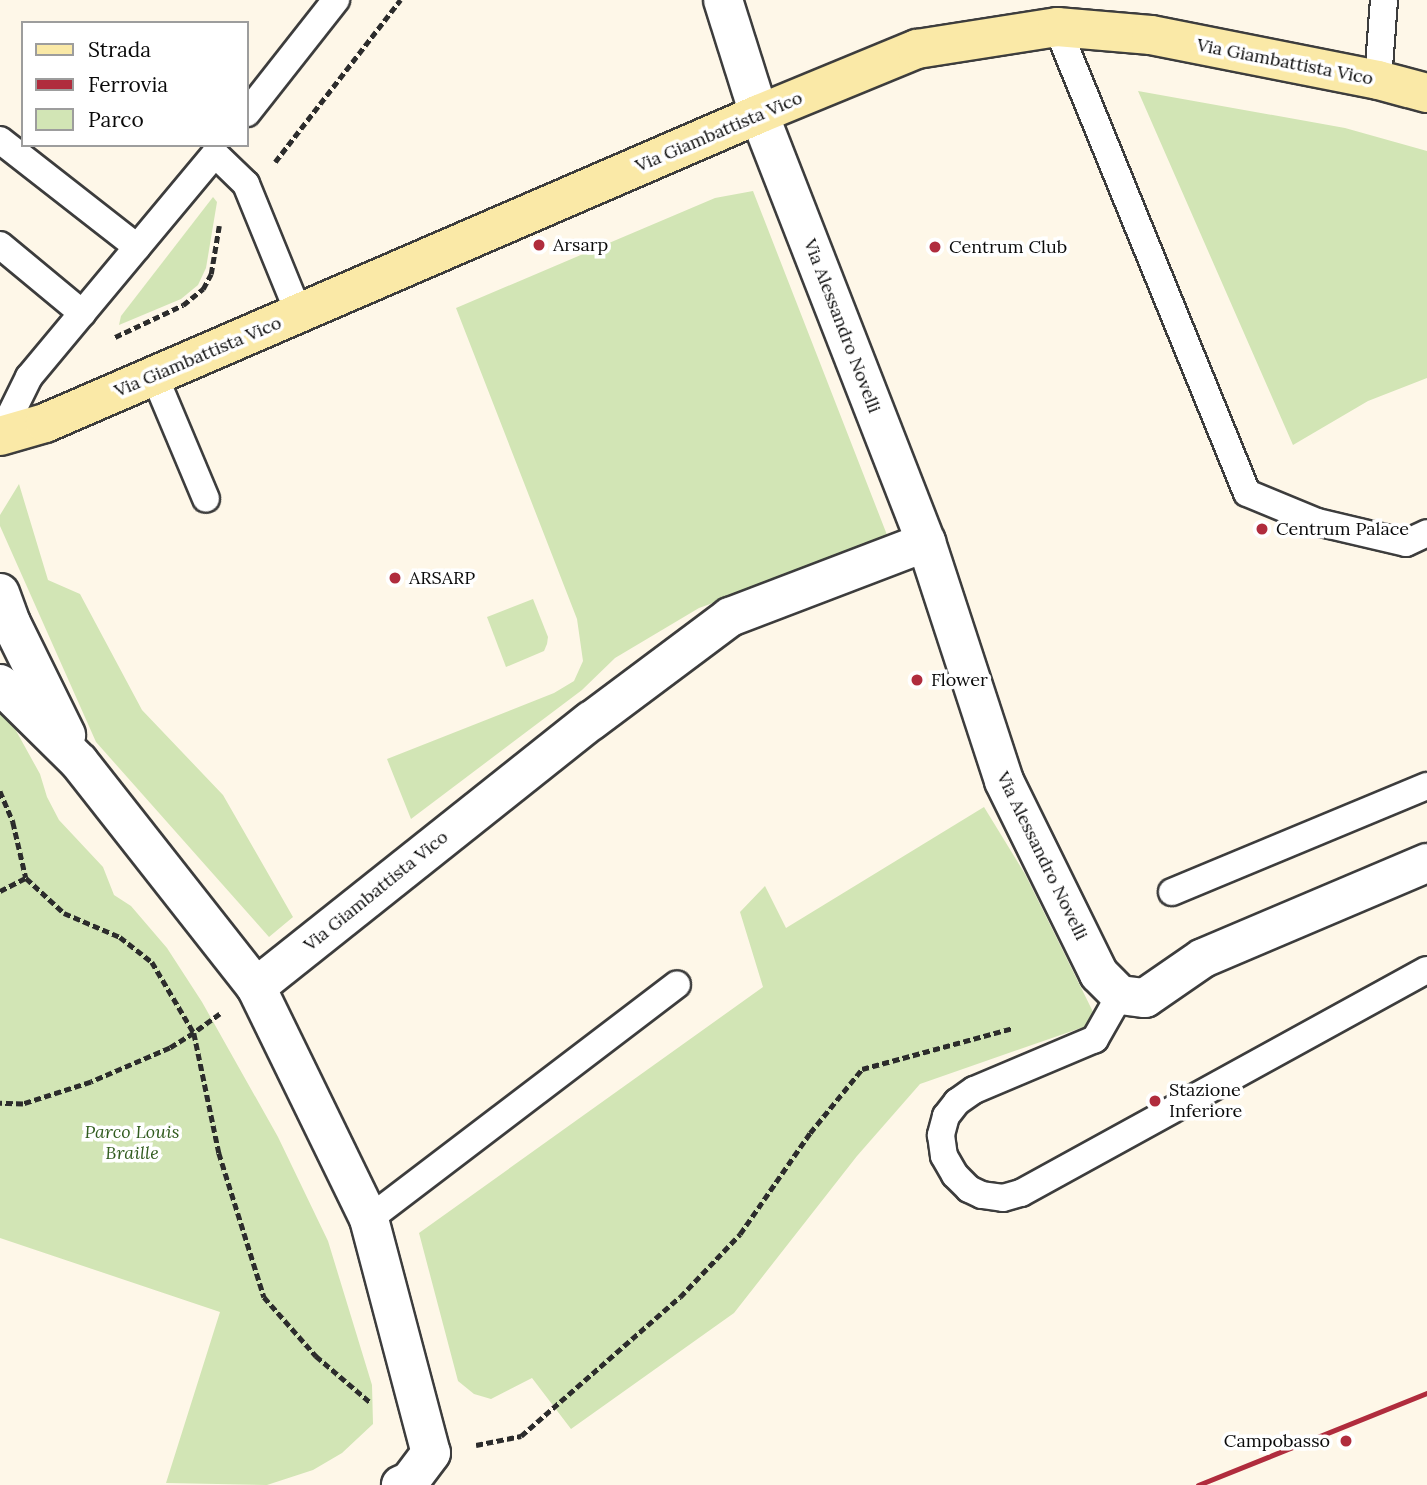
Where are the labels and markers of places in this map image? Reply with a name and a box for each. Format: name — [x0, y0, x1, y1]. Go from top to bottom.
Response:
place label: Arsarp — [553, 234, 608, 256]
place label: Centrum Club — [949, 236, 1067, 258]
marker: Arsarp — [531, 237, 547, 253]
marker: Centrum Club — [927, 239, 943, 255]
place label: Centrum Palace — [1276, 518, 1409, 540]
marker: Centrum Palace — [1254, 521, 1270, 537]
place label: ARSARP — [409, 567, 475, 589]
marker: ARSARP — [387, 570, 403, 586]
place label: Flower — [931, 669, 988, 691]
marker: Flower — [909, 672, 925, 688]
place label: Stazione Inferiore — [1169, 1080, 1242, 1122]
marker: Stazione Inferiore — [1147, 1093, 1163, 1109]
place label: Campobasso — [1224, 1430, 1330, 1452]
marker: Campobasso — [1336, 1431, 1356, 1451]

